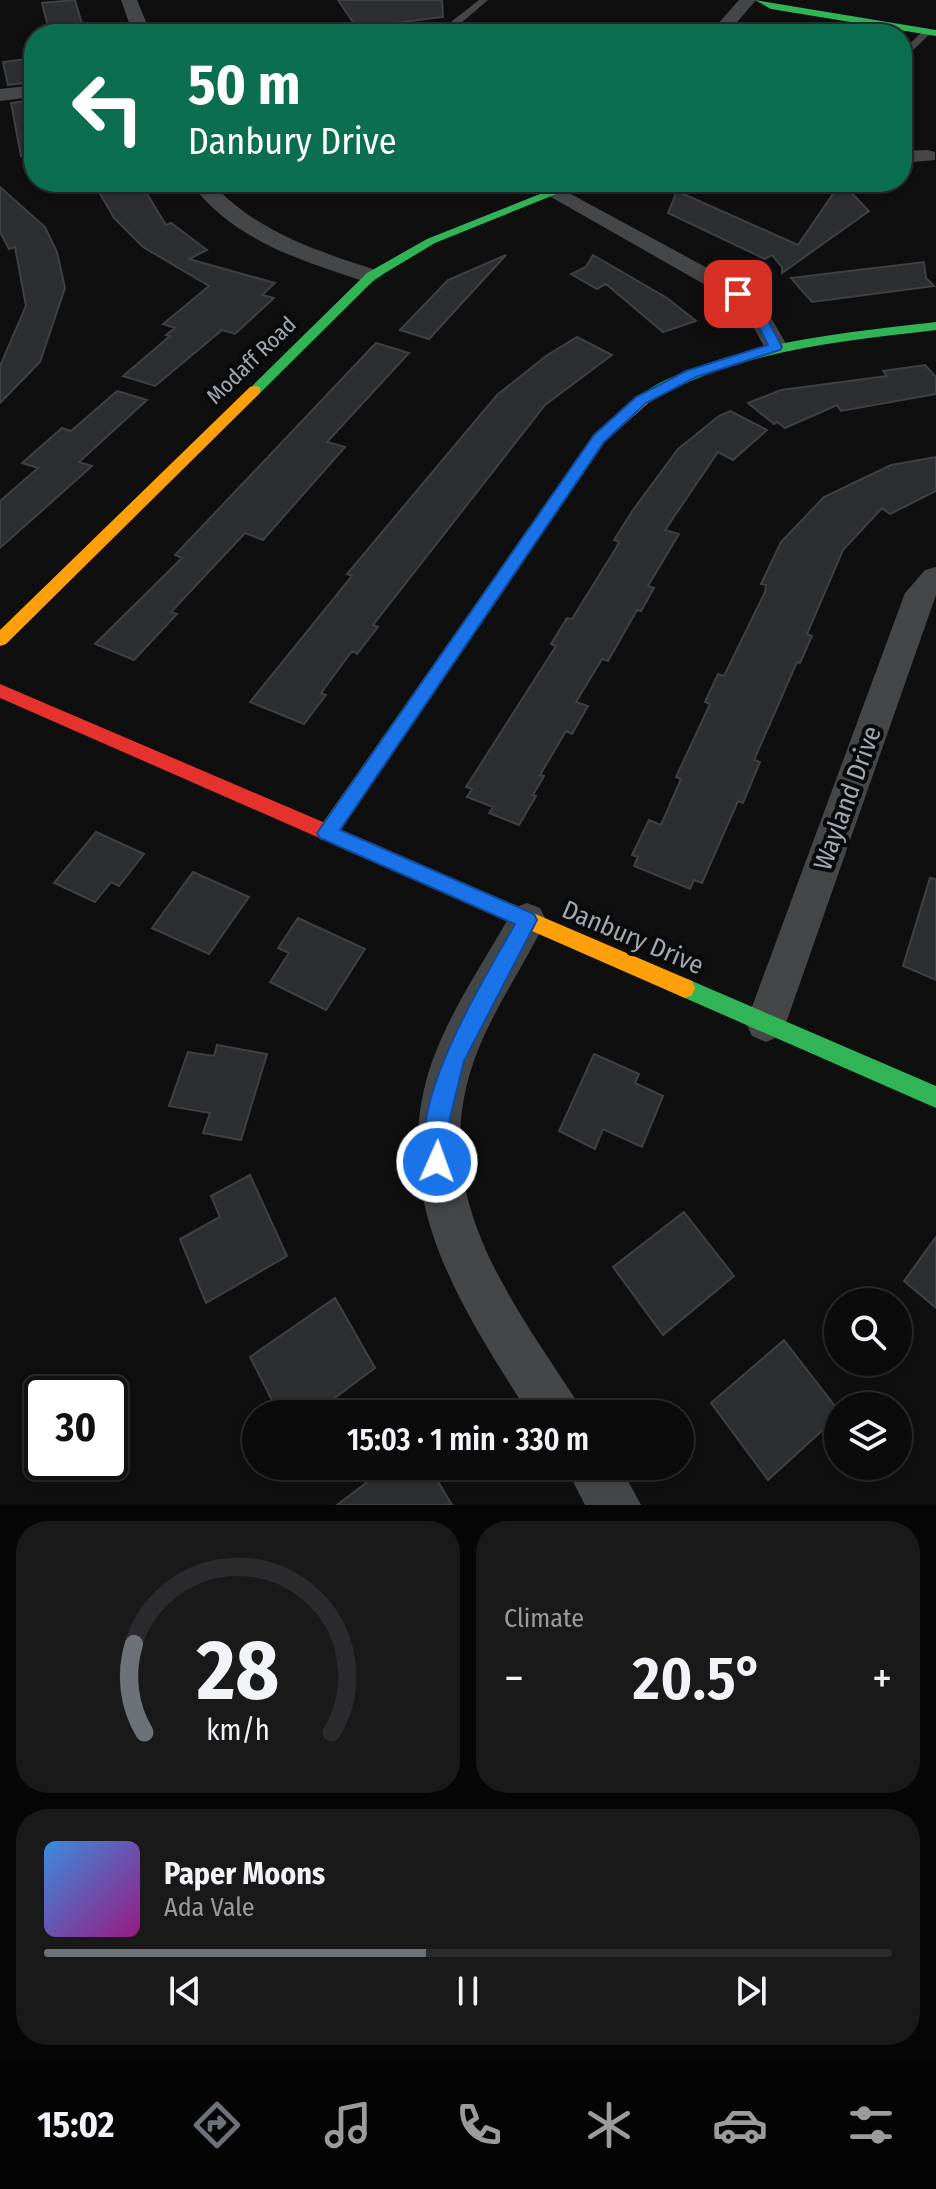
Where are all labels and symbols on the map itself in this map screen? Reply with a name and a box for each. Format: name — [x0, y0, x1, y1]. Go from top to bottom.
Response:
pin — [704, 260, 772, 328]
street label: Modaff Road — [201, 311, 302, 410]
street label: Wayland Drive — [807, 722, 888, 874]
street label: Danbury Drive — [557, 894, 708, 981]
position arrow — [395, 1120, 479, 1204]
speed limit sign: 30 — [24, 1376, 128, 1480]

